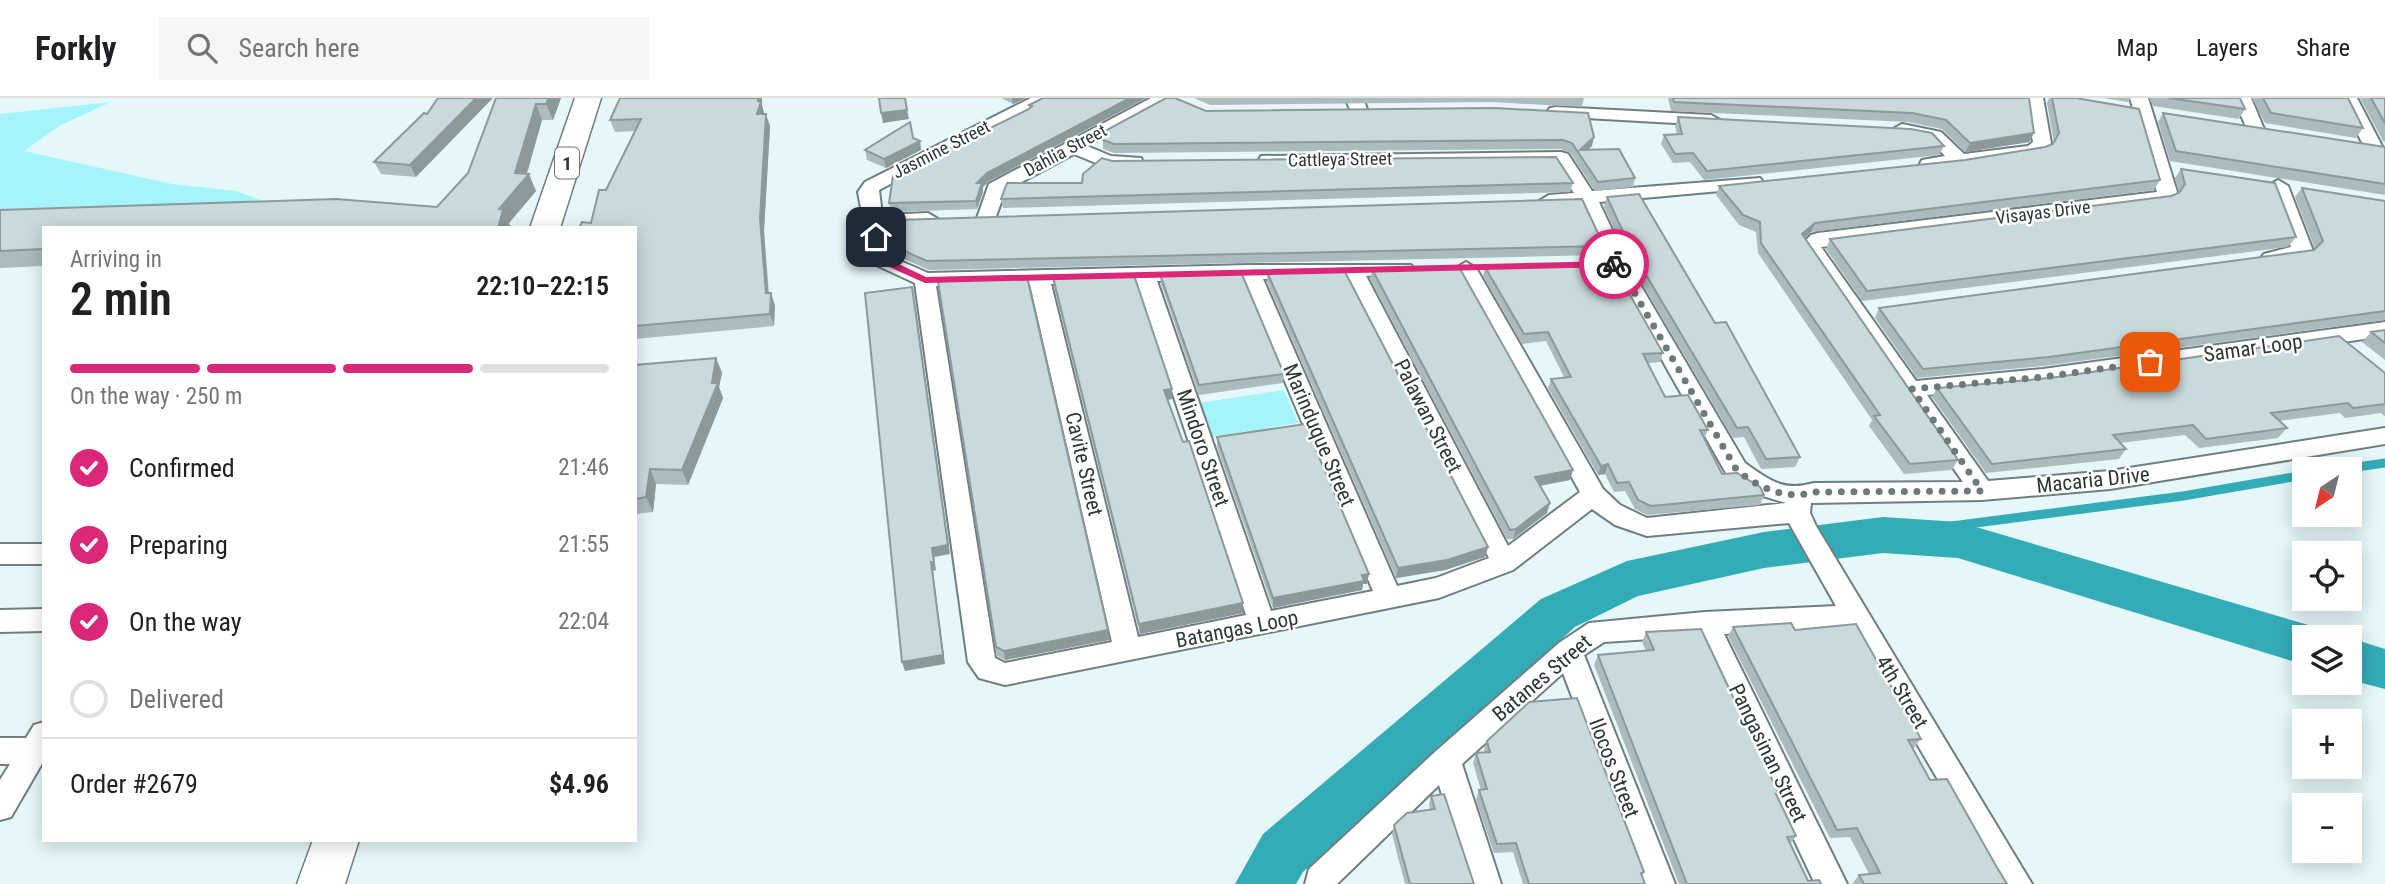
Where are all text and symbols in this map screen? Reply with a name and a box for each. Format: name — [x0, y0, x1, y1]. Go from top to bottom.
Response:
search box — [159, 17, 649, 80]
text: Forkly — [35, 29, 117, 68]
icon: search — [183, 29, 221, 67]
text: Search here — [239, 33, 359, 63]
text: Map — [2117, 34, 2158, 62]
text: Layers — [2196, 34, 2258, 62]
text: Share — [2296, 34, 2350, 62]
street label: Jasmine Street — [889, 115, 993, 183]
street label: Dahlia Street — [1020, 119, 1110, 181]
road number: 1 — [555, 148, 579, 178]
street label: Cattleya Street — [1288, 148, 1392, 170]
street label: Visayas Drive — [1994, 196, 2092, 228]
pin — [846, 207, 906, 267]
icon: home — [857, 218, 895, 256]
courier — [1579, 229, 1649, 299]
icon: bike — [1595, 245, 1633, 283]
text: Arriving in — [70, 246, 162, 273]
text: 22:10–22:15 — [476, 271, 609, 301]
text: 2 min — [70, 272, 172, 326]
street label: Samar Loop — [2202, 329, 2304, 367]
pin — [2120, 332, 2180, 392]
icon: bag — [2131, 343, 2169, 381]
street label: Palawan Street — [1389, 355, 1467, 477]
street label: Marinduque Street — [1278, 360, 1360, 510]
text: On the way · 250 m — [70, 383, 242, 410]
street label: Mindoro Street — [1172, 386, 1234, 510]
street label: Cavite Street — [1060, 410, 1108, 518]
icon: check — [70, 449, 108, 487]
text: Confirmed — [129, 453, 235, 483]
text: 21:46 — [558, 454, 609, 481]
north arrow — [2292, 457, 2362, 527]
map controls — [2292, 457, 2362, 863]
street label: Macaria Drive — [2035, 462, 2151, 498]
icon: check — [70, 526, 108, 564]
text: Preparing — [129, 530, 228, 560]
text: 21:55 — [558, 531, 609, 558]
button: locate — [2292, 541, 2362, 611]
icon: check — [70, 603, 108, 641]
street label: Batangas Loop — [1174, 605, 1300, 653]
text: On the way — [129, 607, 242, 637]
text: 22:04 — [558, 608, 609, 635]
button: layers — [2292, 625, 2362, 695]
street label: Batanes Street — [1488, 630, 1596, 726]
street label: 4th Street — [1871, 651, 1933, 733]
street label: Pangasinan Street — [1724, 680, 1812, 826]
text: Delivered — [129, 684, 224, 714]
button: + — [2292, 709, 2362, 779]
street label: Ilocos Street — [1584, 715, 1644, 821]
text: Order #2679 — [70, 769, 198, 799]
text: $4.96 — [549, 769, 609, 799]
button: − — [2292, 793, 2362, 863]

